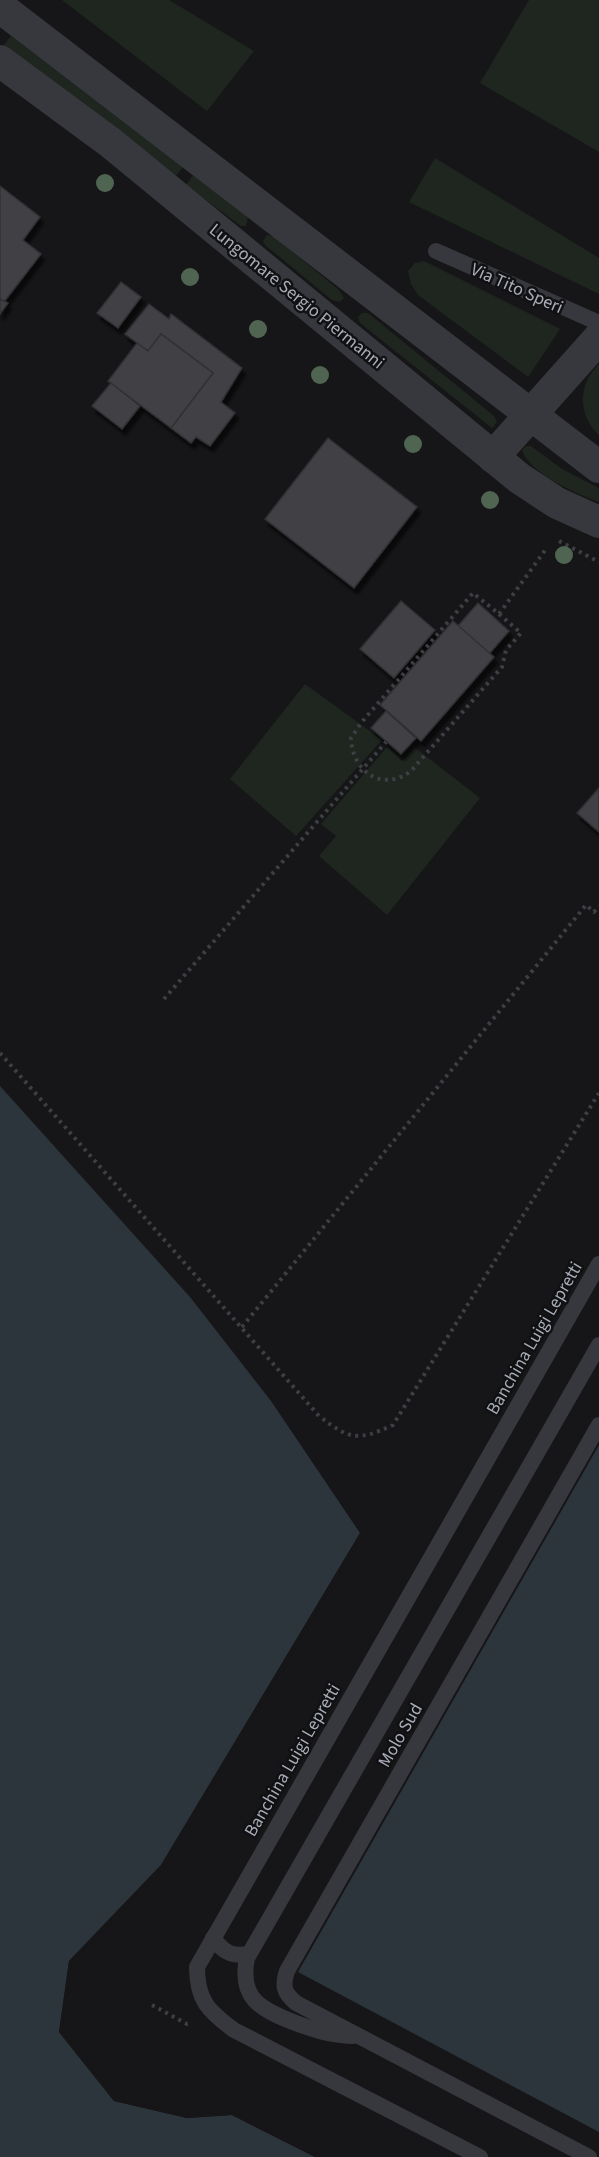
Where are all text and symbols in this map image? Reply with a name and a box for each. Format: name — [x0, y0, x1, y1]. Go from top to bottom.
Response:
street label: Lungomare Sergio Piermanni — [204, 218, 390, 375]
street label: Via Tito Speri — [467, 257, 567, 320]
street label: Banchina Luigi Lepretti — [480, 1257, 588, 1419]
street label: Banchina Luigi Lepretti — [238, 1679, 346, 1841]
street label: Molo Sud — [372, 1699, 429, 1772]

